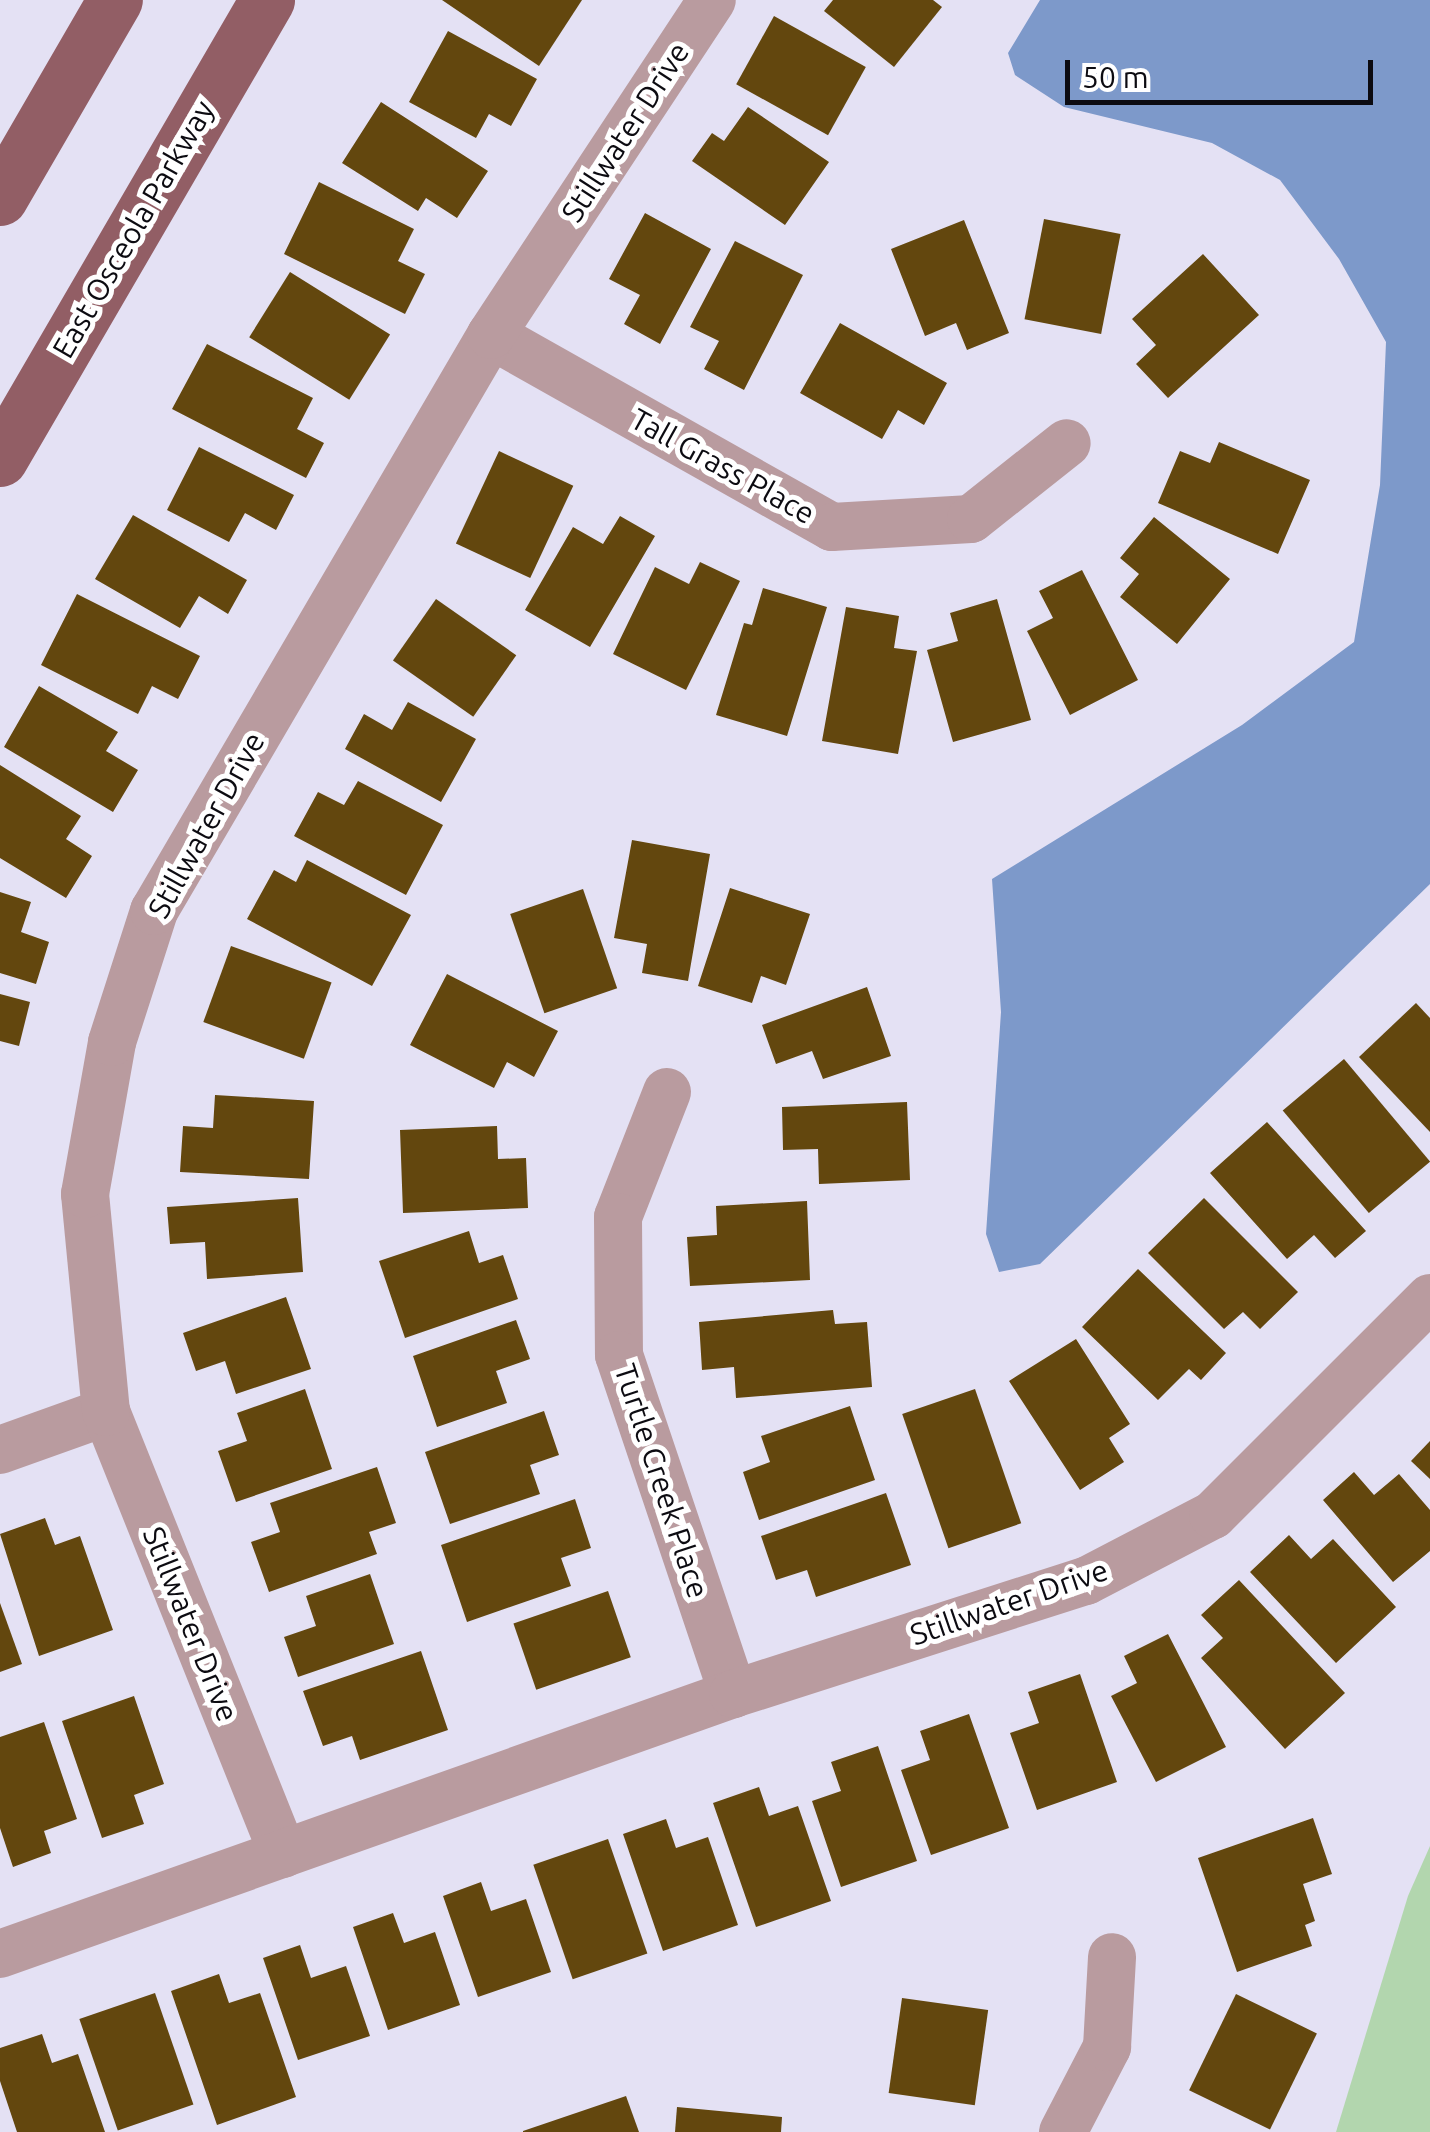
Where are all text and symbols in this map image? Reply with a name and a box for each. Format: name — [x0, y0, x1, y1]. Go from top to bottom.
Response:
street label: Stillwater Drive — [554, 36, 696, 228]
scale bar — [1070, 40, 1378, 102]
text: 50 m — [1082, 60, 1149, 94]
street label: East Osceola Parkway — [45, 94, 221, 364]
street label: Tall Grass Place — [625, 401, 821, 531]
street label: Stillwater Drive — [140, 726, 272, 924]
street label: Turtle Creek Place — [607, 1359, 717, 1603]
street label: Stillwater Drive — [136, 1521, 246, 1727]
street label: Stillwater Drive — [905, 1551, 1113, 1653]

